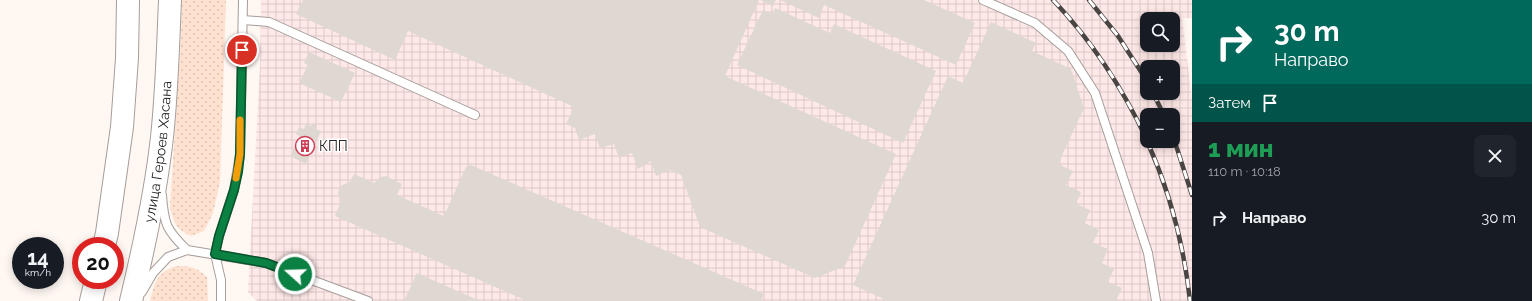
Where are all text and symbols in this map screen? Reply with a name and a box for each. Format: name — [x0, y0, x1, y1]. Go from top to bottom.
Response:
map controls — [1140, 12, 1180, 148]
button: search — [1140, 12, 1180, 52]
text: 30 m — [1274, 15, 1340, 48]
icon: right — [1208, 16, 1260, 68]
pin — [225, 33, 259, 67]
icon: arrive — [231, 39, 253, 61]
text: Направо — [1274, 49, 1348, 70]
button: + — [1140, 60, 1180, 100]
street label: улица Героев Хасана — [141, 80, 174, 224]
icon: arrive — [1259, 92, 1281, 114]
text: Затем — [1208, 94, 1251, 112]
button: − — [1140, 108, 1180, 148]
text: 1 мин — [1208, 134, 1273, 163]
building icon: КПП — [294, 135, 316, 157]
button: close — [1474, 135, 1516, 177]
place label: КПП — [319, 138, 348, 154]
text: 110 m · 10:18 — [1208, 164, 1281, 179]
icon: right — [1208, 207, 1230, 229]
text: Направо — [1242, 209, 1306, 227]
text: 30 m — [1481, 209, 1516, 227]
speed limit sign: 20 — [72, 237, 124, 289]
text: 14 — [27, 246, 49, 270]
position arrow — [274, 253, 316, 295]
text: km/h — [25, 267, 51, 278]

